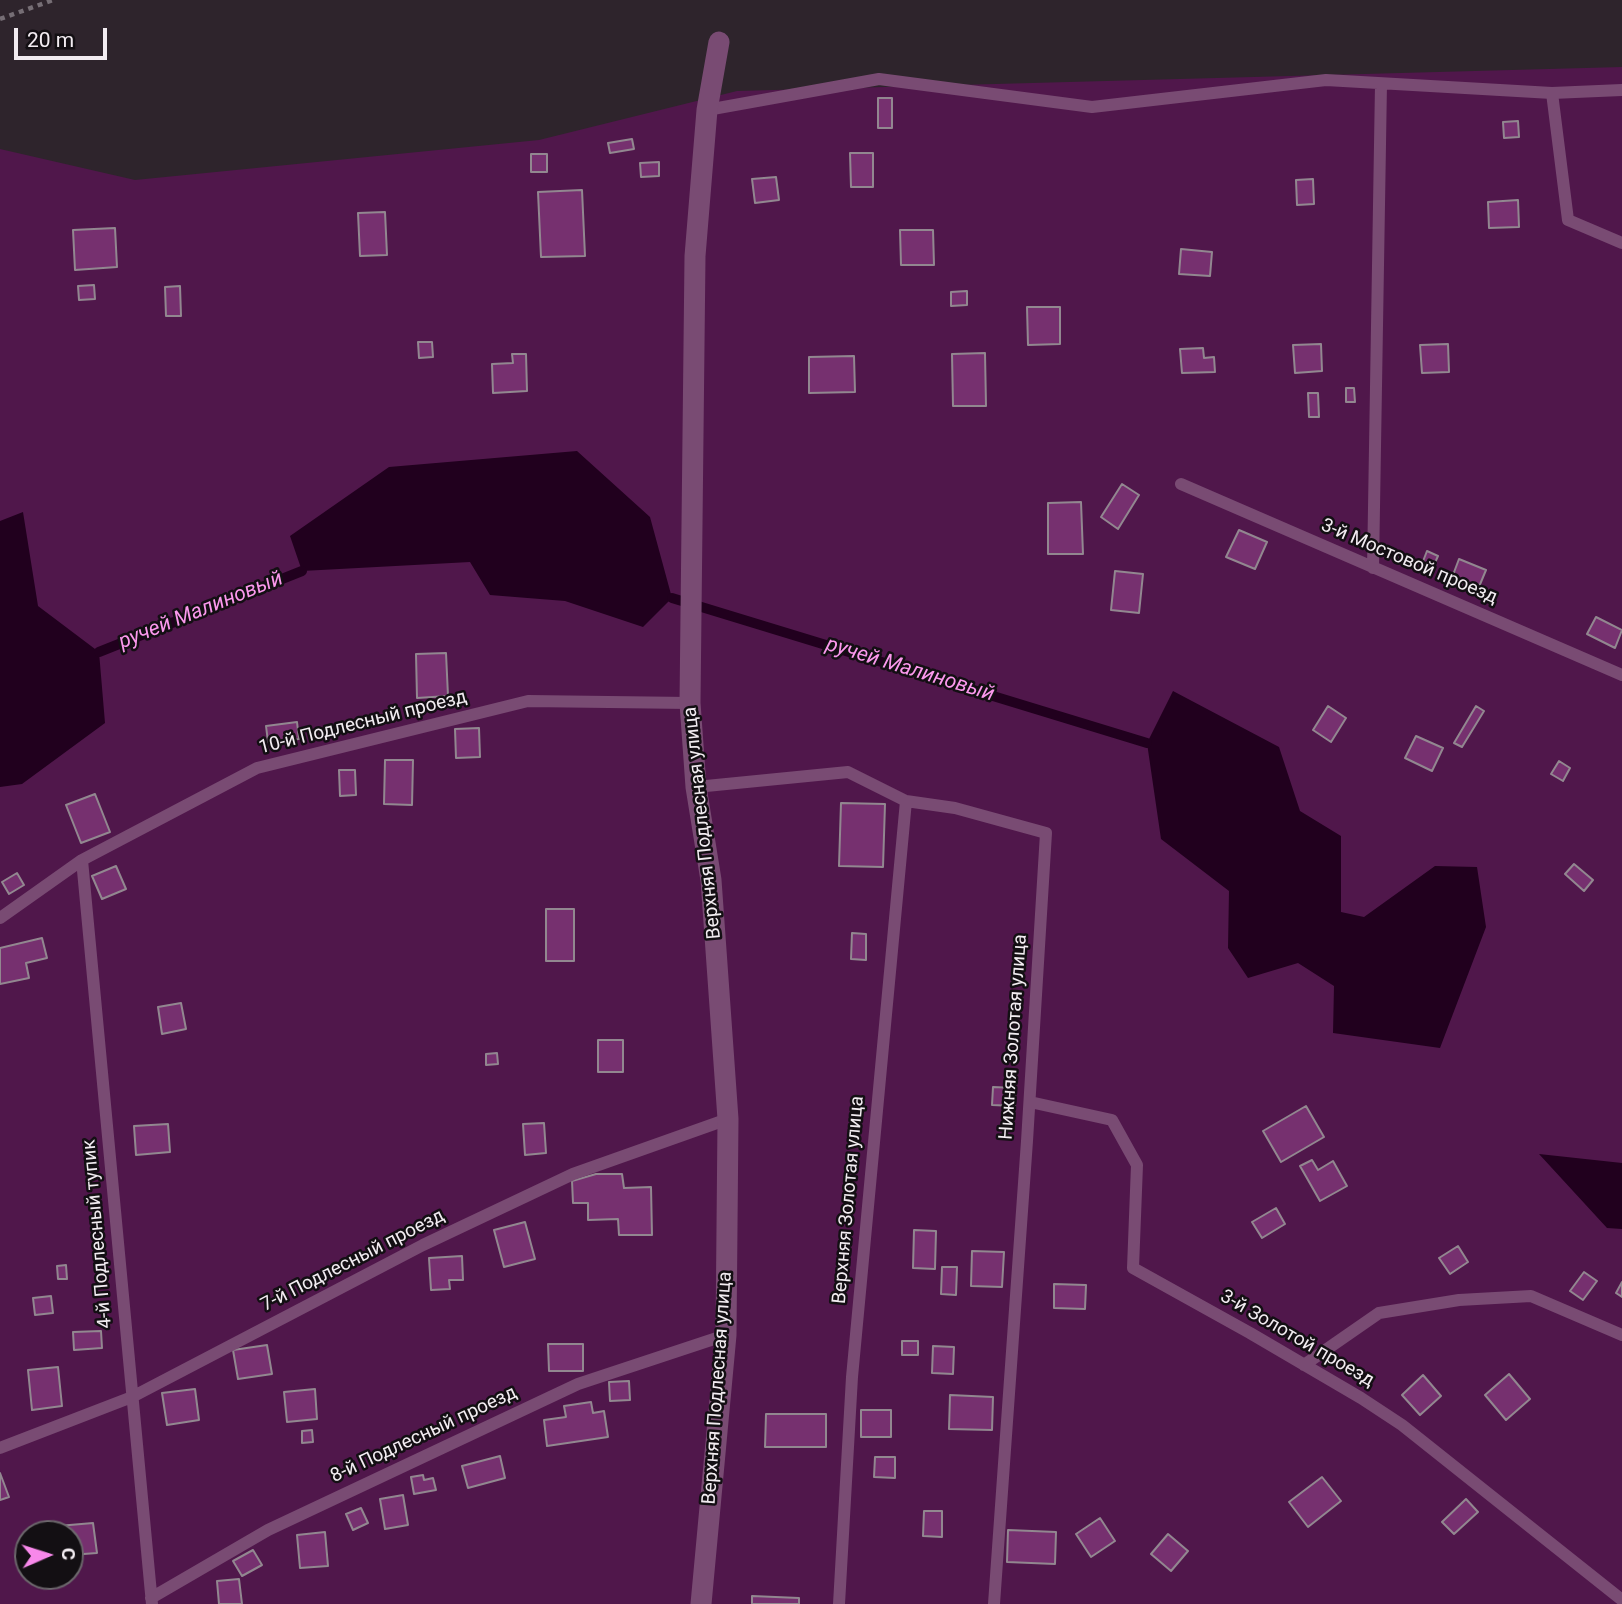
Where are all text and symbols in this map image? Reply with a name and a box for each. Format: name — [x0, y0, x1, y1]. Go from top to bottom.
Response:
scale bar — [18, 14, 110, 58]
text: 20 m — [27, 28, 74, 52]
street label: 3-й Мостовой проезд — [1317, 514, 1501, 610]
water label: ручей Малиновый — [115, 567, 287, 655]
water label: ручей Малиновый — [823, 632, 997, 708]
street label: 10-й Подлесный проезд — [257, 686, 469, 760]
street label: Верхняя Подлесная улица — [679, 706, 727, 940]
street label: Нижняя Золотая улица — [995, 934, 1033, 1140]
street label: Верхняя Золотая улица — [829, 1095, 869, 1305]
street label: 4-й Подлесный тупик — [78, 1139, 118, 1329]
street label: 7-й Подлесный проезд — [257, 1205, 449, 1317]
street label: Верхняя Подлесная улица — [698, 1271, 738, 1505]
street label: 3-й Золотой проезд — [1216, 1286, 1378, 1392]
street label: 8-й Подлесный проезд — [327, 1382, 521, 1488]
north arrow — [14, 1520, 84, 1590]
text: С — [57, 1547, 80, 1561]

